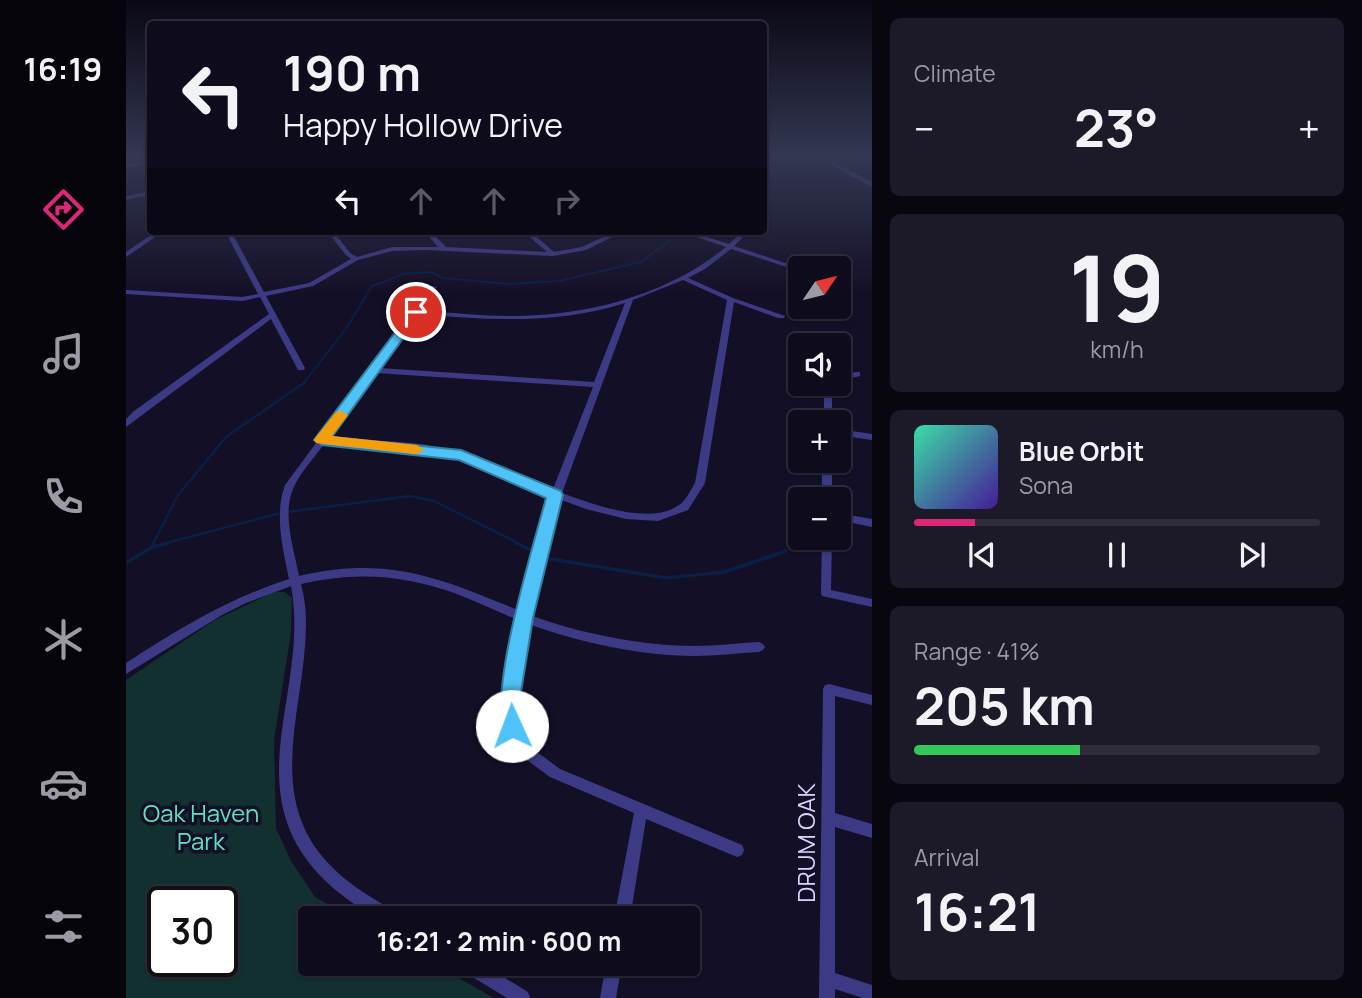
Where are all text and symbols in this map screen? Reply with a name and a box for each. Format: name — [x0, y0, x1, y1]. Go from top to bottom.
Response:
text: 190 m — [283, 39, 421, 106]
text: 16:19 — [24, 47, 102, 91]
icon: left — [168, 49, 259, 140]
text: Climate — [914, 57, 996, 89]
text: 23° — [1074, 92, 1159, 163]
text: − — [914, 102, 935, 154]
text: + — [1298, 102, 1320, 154]
text: Happy Hollow Drive — [283, 103, 563, 147]
icon: left — [329, 182, 367, 220]
icon: ahead — [402, 182, 440, 220]
icon: ahead — [475, 182, 513, 220]
icon: right — [548, 182, 586, 220]
icon: directions — [39, 185, 88, 234]
text: 19 — [1069, 225, 1165, 349]
north arrow — [788, 256, 850, 318]
map controls — [788, 256, 851, 550]
pin — [386, 282, 446, 342]
icon: arrive — [397, 293, 435, 331]
icon: music — [39, 329, 88, 378]
button: sound — [788, 333, 851, 396]
text: km/h — [1090, 333, 1144, 365]
button: + — [788, 410, 851, 473]
text: Blue Orbit — [1019, 433, 1144, 469]
text: Sona — [1019, 469, 1073, 501]
icon: phone — [39, 472, 88, 521]
button: − — [788, 487, 851, 550]
icon: previous — [963, 536, 1001, 574]
icon: pause — [1098, 536, 1136, 574]
icon: next — [1233, 536, 1271, 574]
icon: climate — [39, 615, 88, 664]
text: Range · 41% — [914, 635, 1040, 667]
text: 205 km — [914, 670, 1095, 741]
position arrow — [475, 689, 549, 763]
icon: car — [39, 759, 88, 808]
street label: DRUM OAK — [789, 783, 822, 903]
park label: Oak Haven Park — [143, 796, 259, 857]
text: Arrival — [914, 841, 980, 873]
text: 16:21 — [914, 876, 1041, 947]
speed limit sign: 30 — [147, 886, 238, 977]
icon: filters — [39, 902, 88, 951]
text: 16:21 · 2 min · 600 m — [377, 923, 621, 959]

